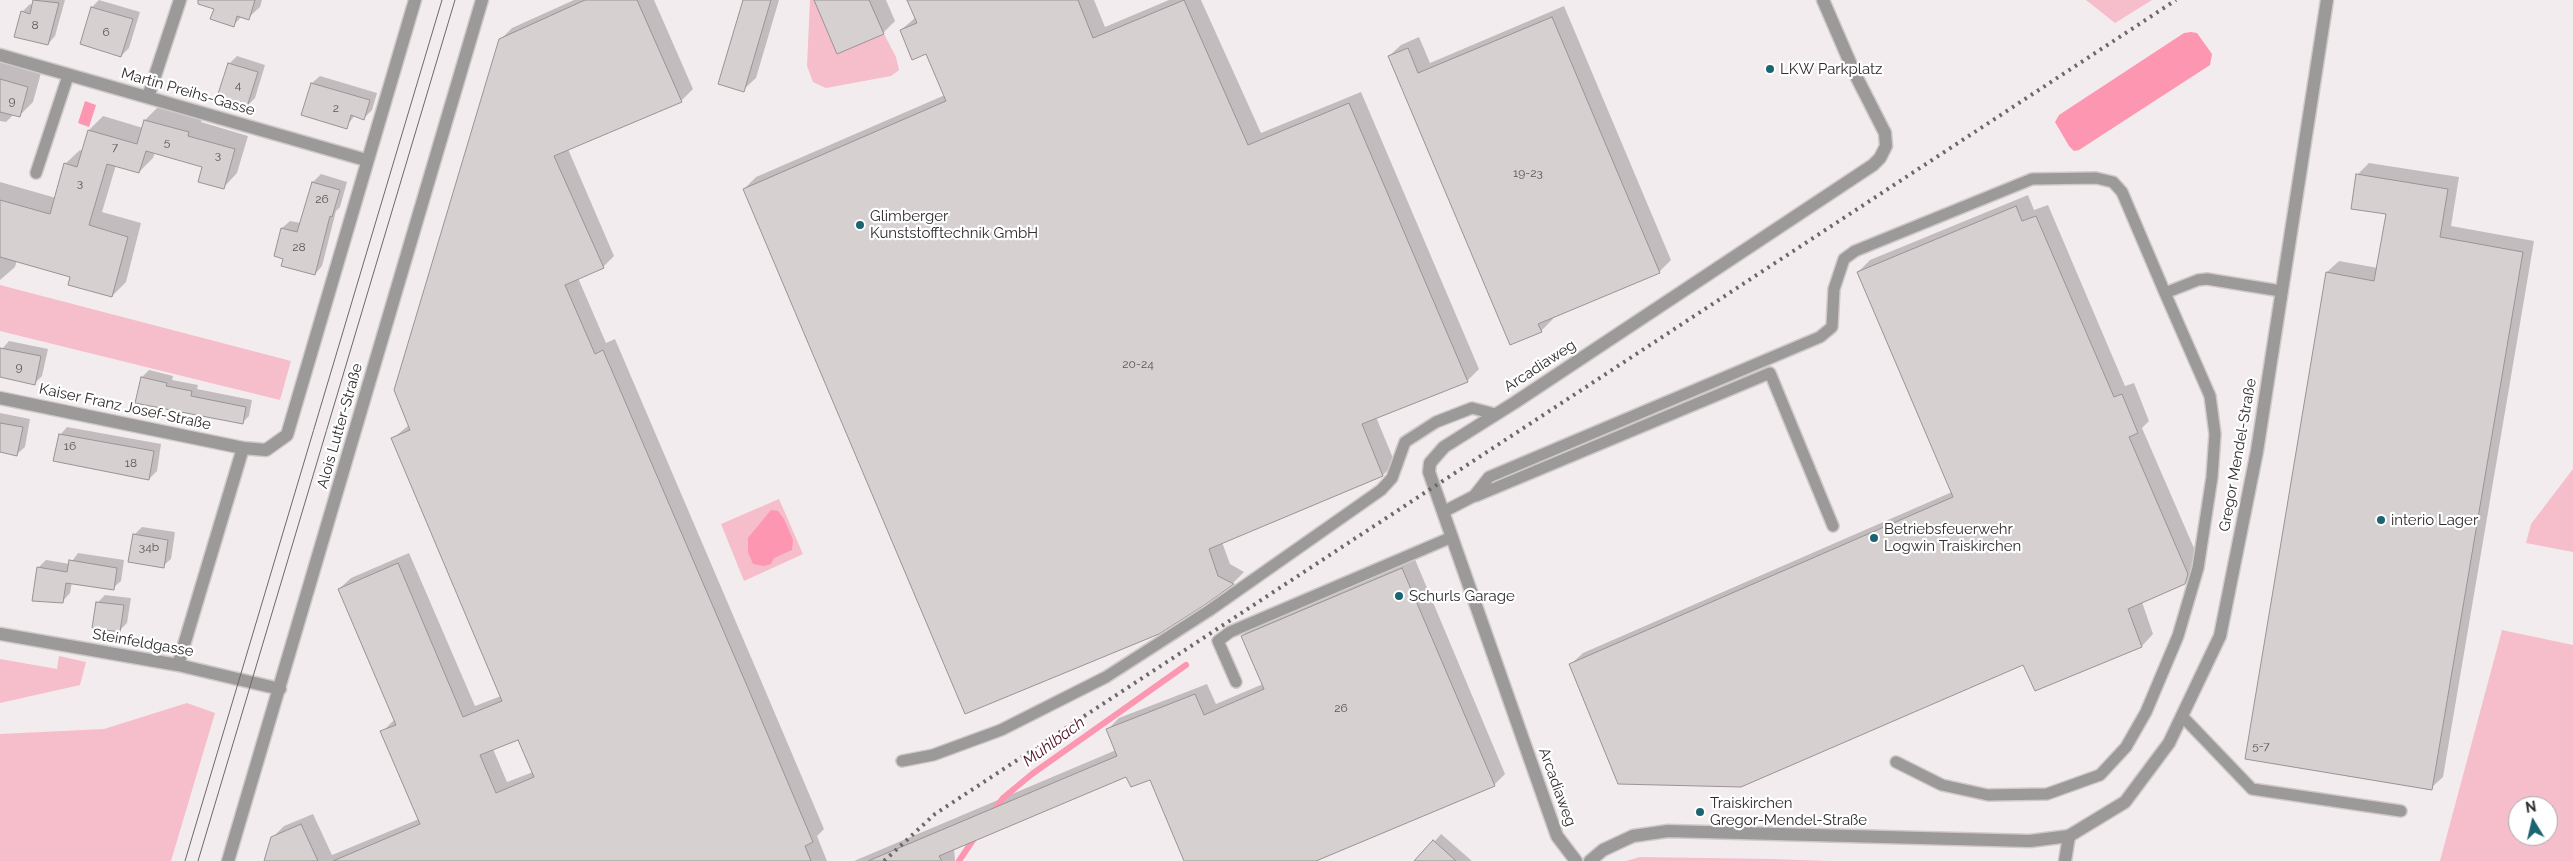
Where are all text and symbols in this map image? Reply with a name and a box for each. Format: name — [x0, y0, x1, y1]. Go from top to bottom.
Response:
house number: 8 — [31, 18, 39, 32]
house number: 6 — [102, 25, 110, 39]
place label: LKW Parkplatz — [1780, 60, 1882, 78]
marker: LKW Parkplatz — [1764, 63, 1776, 75]
street label: Martin Preihs-Gasse — [119, 64, 257, 120]
house number: 4 — [235, 78, 241, 92]
house number: 9 — [8, 94, 16, 108]
house number: 2 — [333, 101, 339, 115]
house number: 5 — [164, 135, 170, 149]
house number: 7 — [112, 140, 118, 154]
house number: 3 — [215, 148, 221, 162]
house number: 19-23 — [1513, 166, 1543, 180]
house number: 3 — [77, 176, 83, 190]
house number: 26 — [315, 192, 329, 206]
place label: Glimberger Kunststofftechnik GmbH — [870, 207, 1038, 242]
marker: Glimberger Kunststofftechnik GmbH — [854, 219, 866, 231]
house number: 28 — [292, 240, 306, 254]
street label: Arcadiaweg — [1501, 336, 1579, 396]
house number: 20-24 — [1122, 357, 1154, 371]
house number: 9 — [15, 360, 23, 374]
street label: Alois Lutter-Straße — [314, 361, 366, 491]
street label: Gregor Mendel-Straße — [2216, 377, 2260, 533]
street label: Kaiser Franz Josef-Straße — [37, 380, 213, 434]
house number: 16 — [64, 439, 76, 453]
house number: 18 — [125, 456, 137, 470]
place label: interio Lager — [2391, 511, 2478, 529]
marker: interio Lager — [2375, 514, 2387, 526]
place label: Betriebsfeuerwehr Logwin Traiskirchen — [1884, 520, 2021, 555]
marker: Betriebsfeuerwehr Logwin Traiskirchen — [1868, 532, 1880, 544]
house number: 34b — [139, 540, 159, 554]
place label: Schurls Garage — [1409, 587, 1515, 605]
marker: Schurls Garage — [1393, 590, 1405, 602]
street label: Steinfeldgasse — [91, 625, 195, 661]
house number: 26 — [1334, 701, 1348, 715]
water label: Mühlbach — [1019, 713, 1089, 771]
house number: 5-7 — [2252, 739, 2270, 753]
street label: Arcadiaweg — [1535, 745, 1579, 829]
place label: Traiskirchen Gregor-Mendel-Straße — [1710, 794, 1867, 829]
north arrow — [2508, 796, 2558, 846]
text: N — [2524, 798, 2537, 816]
marker: Traiskirchen Gregor-Mendel-Straße — [1694, 806, 1706, 818]

